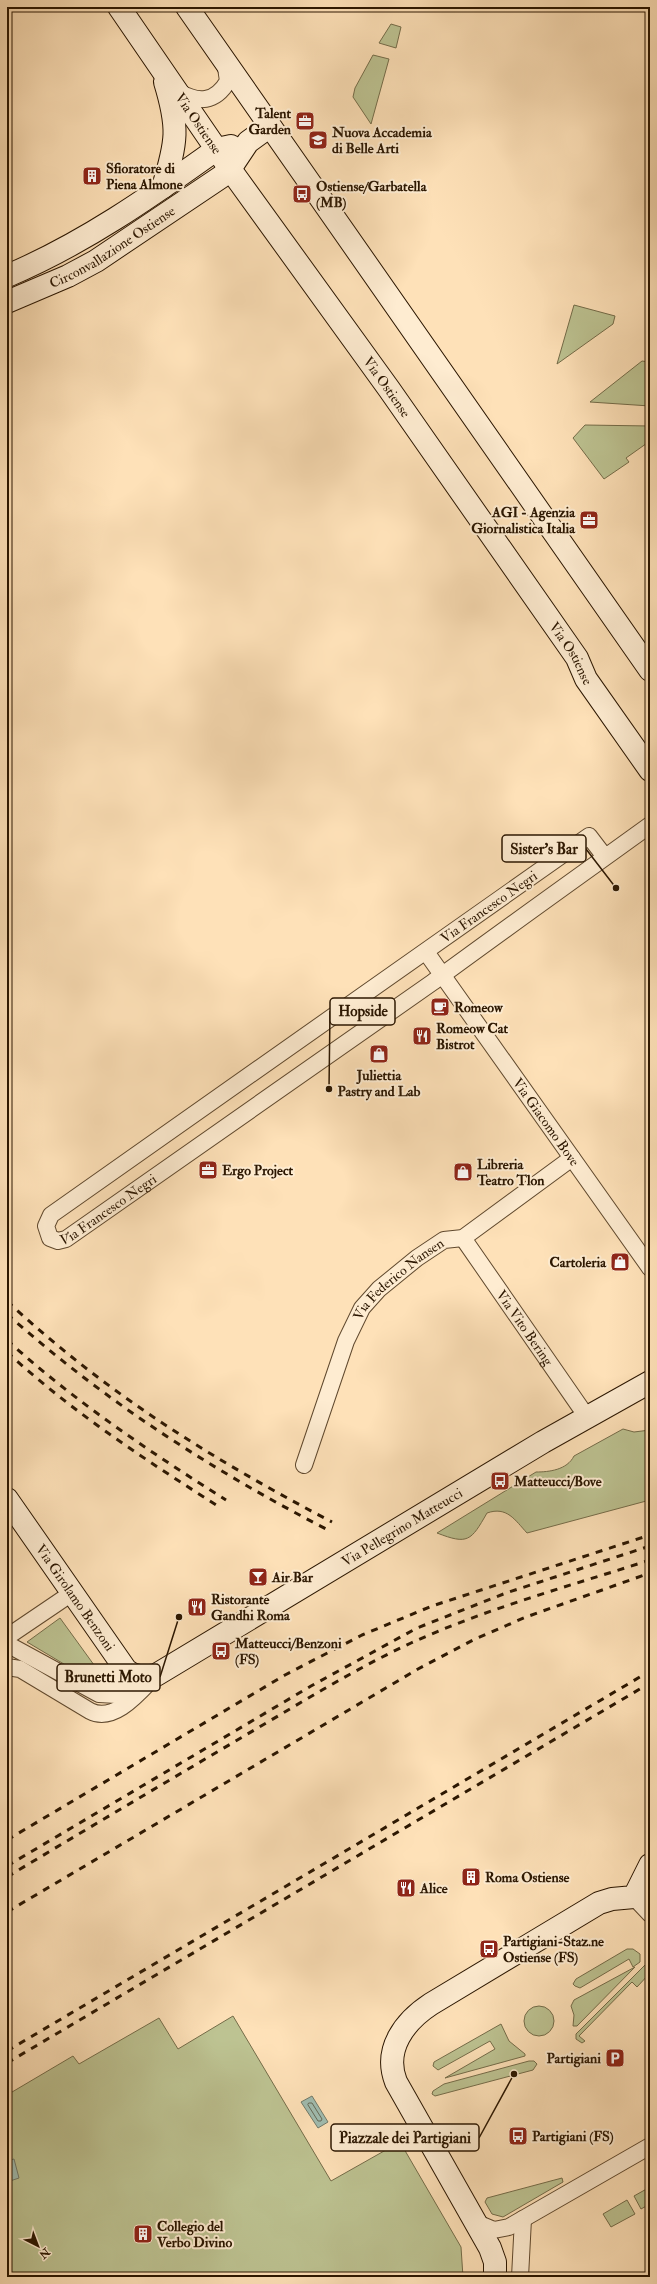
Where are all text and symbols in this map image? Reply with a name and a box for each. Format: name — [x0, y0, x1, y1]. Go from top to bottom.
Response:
street label: Via Ostiense — [172, 89, 226, 157]
place label: Talent Garden — [248, 105, 292, 138]
office icon: Talent Garden — [294, 110, 316, 132]
place label: Nuova Accademia di Belle Arti — [331, 124, 433, 157]
school or university icon: Nuova Accademia di Belle Arti — [307, 129, 329, 151]
place label: Sfioratore di Piena Almone — [106, 160, 183, 193]
building icon: Sfioratore di Piena Almone — [81, 165, 103, 187]
place label: Ostiense/Garbatella (MB) — [316, 178, 428, 211]
bus stop icon: Ostiense/Garbatella (MB) — [291, 183, 313, 205]
street label: Circonvallazione Ostiense — [47, 202, 178, 292]
street label: Via Ostiense — [360, 353, 415, 421]
place label: AGI - Agenzia Giornalistica Italia — [471, 504, 576, 537]
office icon: AGI - Agenzia Giornalistica Italia — [578, 509, 600, 531]
street label: Via Ostiense — [546, 618, 596, 688]
callout: Sister’s Bar — [502, 835, 586, 862]
text: Sister’s Bar — [510, 840, 578, 859]
street label: Via Francesco Negri — [437, 867, 541, 947]
cafe icon: Romeow — [429, 996, 451, 1018]
callout: Hopside — [330, 998, 395, 1025]
place label: Romeow — [454, 999, 504, 1016]
text: Hopside — [338, 1002, 389, 1022]
place label: Romeow Cat Bistrot — [436, 1020, 508, 1053]
restaurant icon: Romeow Cat Bistrot — [411, 1025, 433, 1047]
shop icon: Juliettia Pastry and Lab — [368, 1043, 390, 1065]
place label: Juliettia Pastry and Lab — [338, 1067, 421, 1101]
street label: Via Giacomo Bove — [509, 1074, 583, 1169]
place label: Libreria Teatro Tlon — [476, 1156, 545, 1189]
office icon: Ergo Project — [197, 1159, 219, 1181]
shop icon: Libreria Teatro Tlon — [452, 1161, 474, 1183]
place label: Ergo Project — [222, 1162, 294, 1180]
street label: Via Francesco Negri — [58, 1170, 160, 1249]
street label: Via Federico Nansen — [349, 1234, 447, 1322]
shop icon: Cartoleria — [609, 1251, 631, 1273]
place label: Cartoleria — [550, 1254, 607, 1271]
street label: Via Vito Bering — [493, 1287, 558, 1370]
bus stop icon: Matteucci/Bove — [489, 1470, 511, 1492]
place label: Matteucci/Bove — [513, 1473, 602, 1490]
street label: Via Pellegrino Matteucci — [338, 1484, 466, 1570]
street label: Via Girolamo Benzoni — [32, 1541, 119, 1654]
bar icon: Air Bar — [247, 1566, 269, 1588]
place label: Air Bar — [271, 1569, 314, 1586]
place label: Ristorante Gandhi Roma — [211, 1591, 291, 1624]
restaurant icon: Ristorante Gandhi Roma — [186, 1596, 208, 1618]
place label: Matteucci/Benzoni (FS) — [234, 1635, 342, 1668]
bus stop icon: Matteucci/Benzoni (FS) — [210, 1640, 232, 1662]
callout: Brunetti Moto — [57, 1664, 160, 1691]
text: Brunetti Moto — [64, 1668, 153, 1687]
building icon: Roma Ostiense — [460, 1866, 482, 1888]
place label: Roma Ostiense — [485, 1869, 569, 1886]
restaurant icon: Alice — [395, 1877, 417, 1899]
place label: Alice — [419, 1880, 448, 1897]
place label: Partigiani-Staz.ne Ostiense (FS) — [503, 1933, 604, 1966]
bus stop icon: Partigiani-Staz.ne Ostiense (FS) — [478, 1938, 500, 1960]
parking icon: Partigiani — [604, 2047, 626, 2069]
place label: Partigiani — [547, 2050, 601, 2068]
callout: Piazzale dei Partigiani — [331, 2124, 479, 2151]
bus stop icon: Partigiani (FS) — [507, 2125, 529, 2147]
place label: Partigiani (FS) — [532, 2128, 614, 2146]
text: Piazzale dei Partigiani — [339, 2129, 471, 2149]
place label: Collegio del Verbo Divino — [156, 2218, 232, 2251]
building icon: Collegio del Verbo Divino — [132, 2223, 154, 2245]
north arrow — [18, 2226, 58, 2266]
text: N — [35, 2244, 53, 2262]

